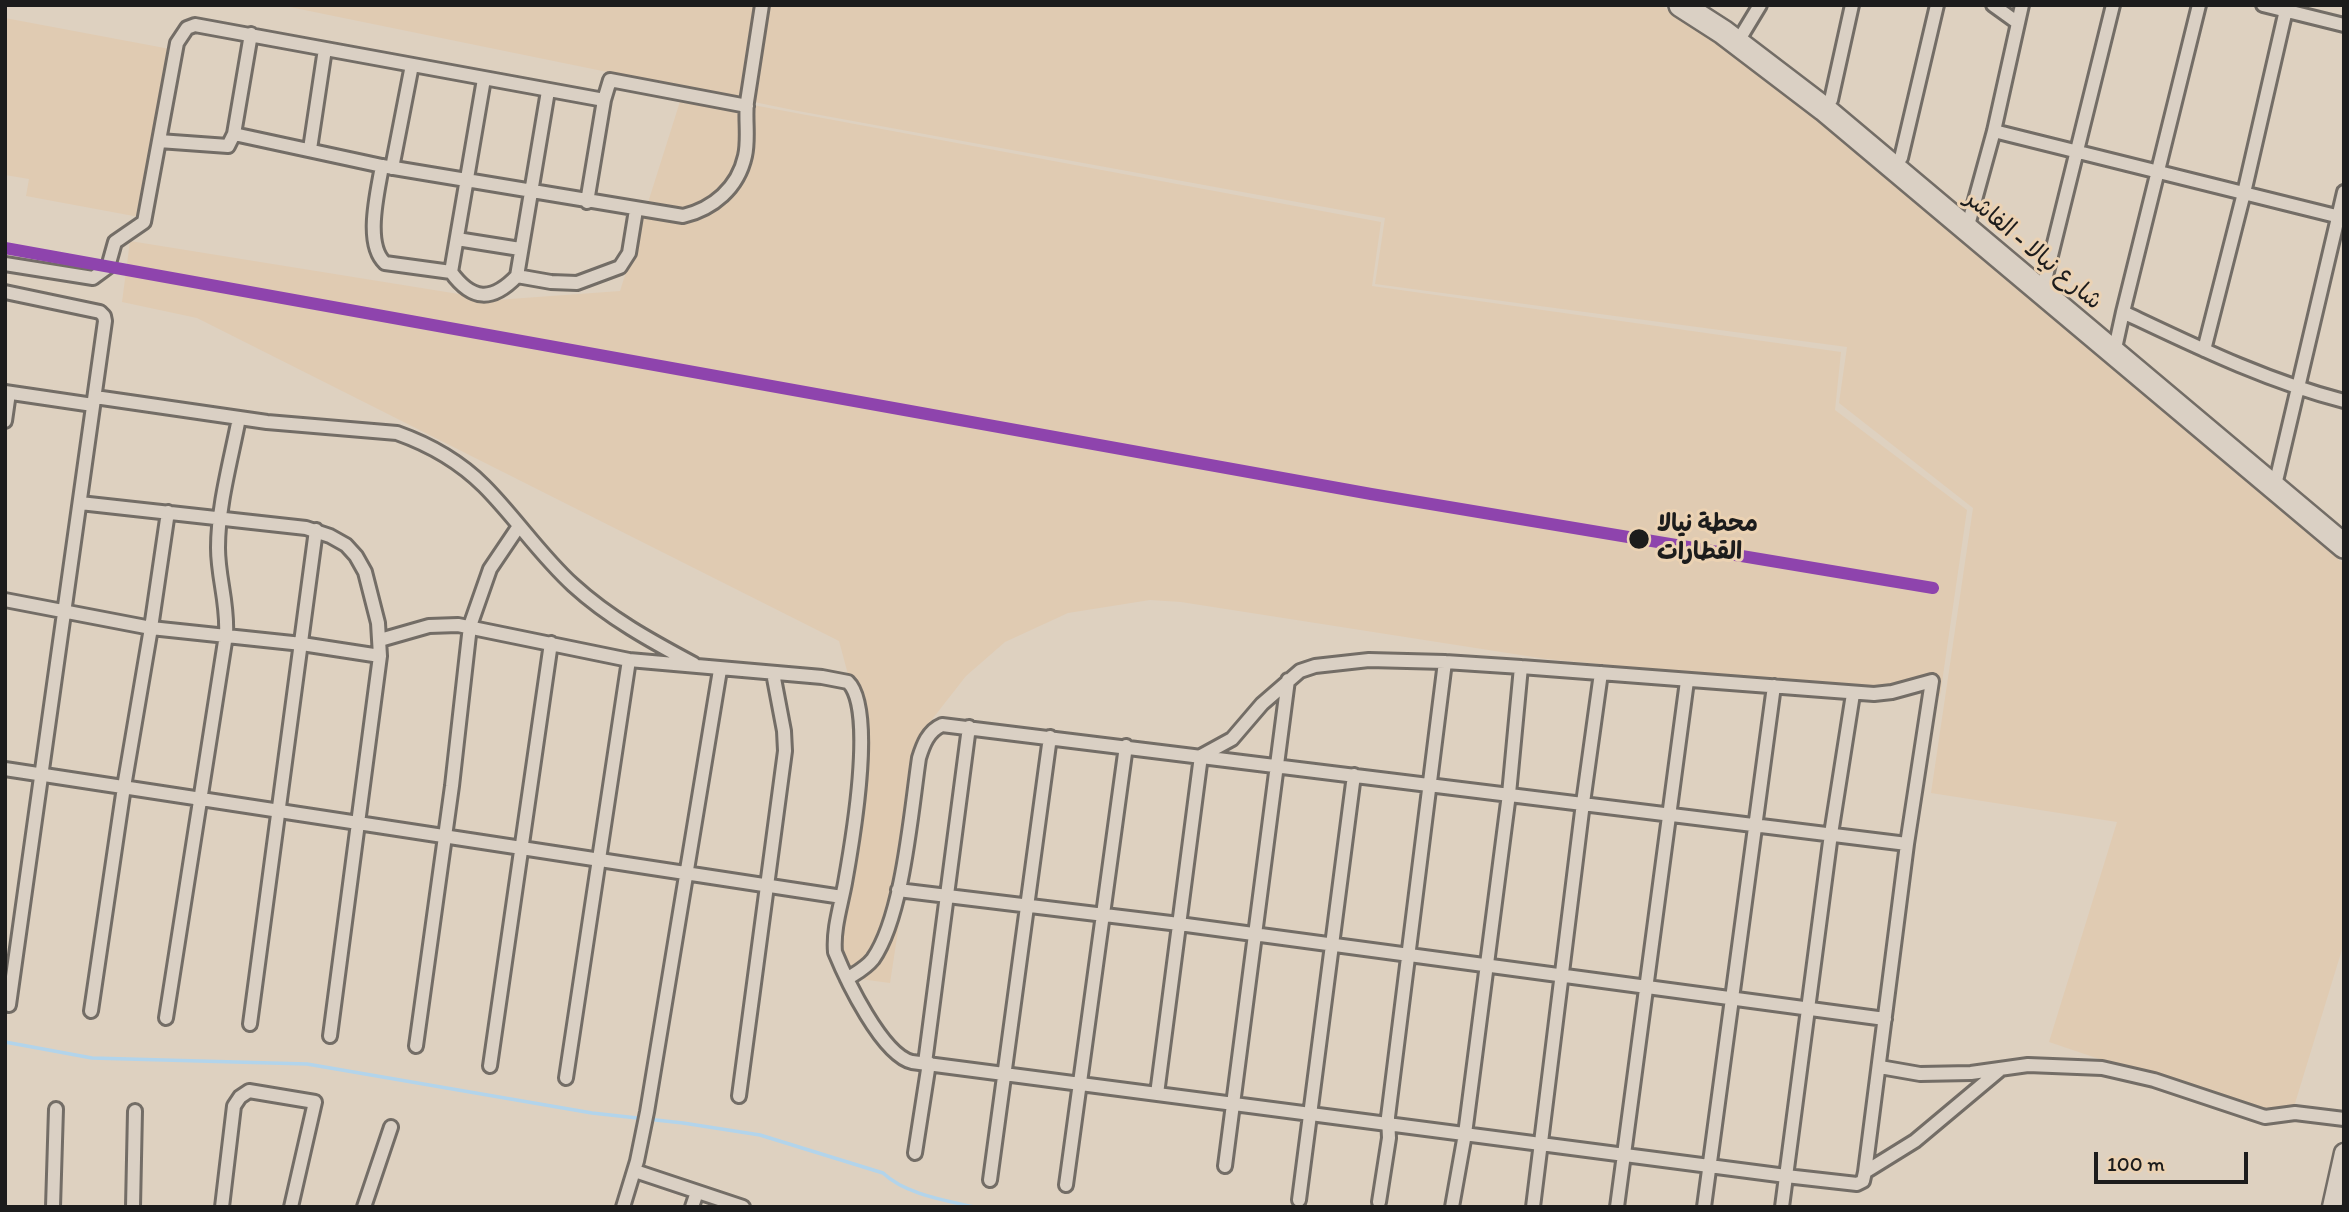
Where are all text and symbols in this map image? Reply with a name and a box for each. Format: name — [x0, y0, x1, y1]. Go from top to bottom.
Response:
street label: شارع نيالا - الفاشر — [1959, 185, 2107, 317]
place label: محطة نيالا القطارات — [1657, 511, 1758, 567]
marker: محطة نيالا القطارات — [1627, 527, 1651, 551]
scale bar — [2097, 1138, 2251, 1182]
text: 100 m — [2107, 1151, 2165, 1176]

